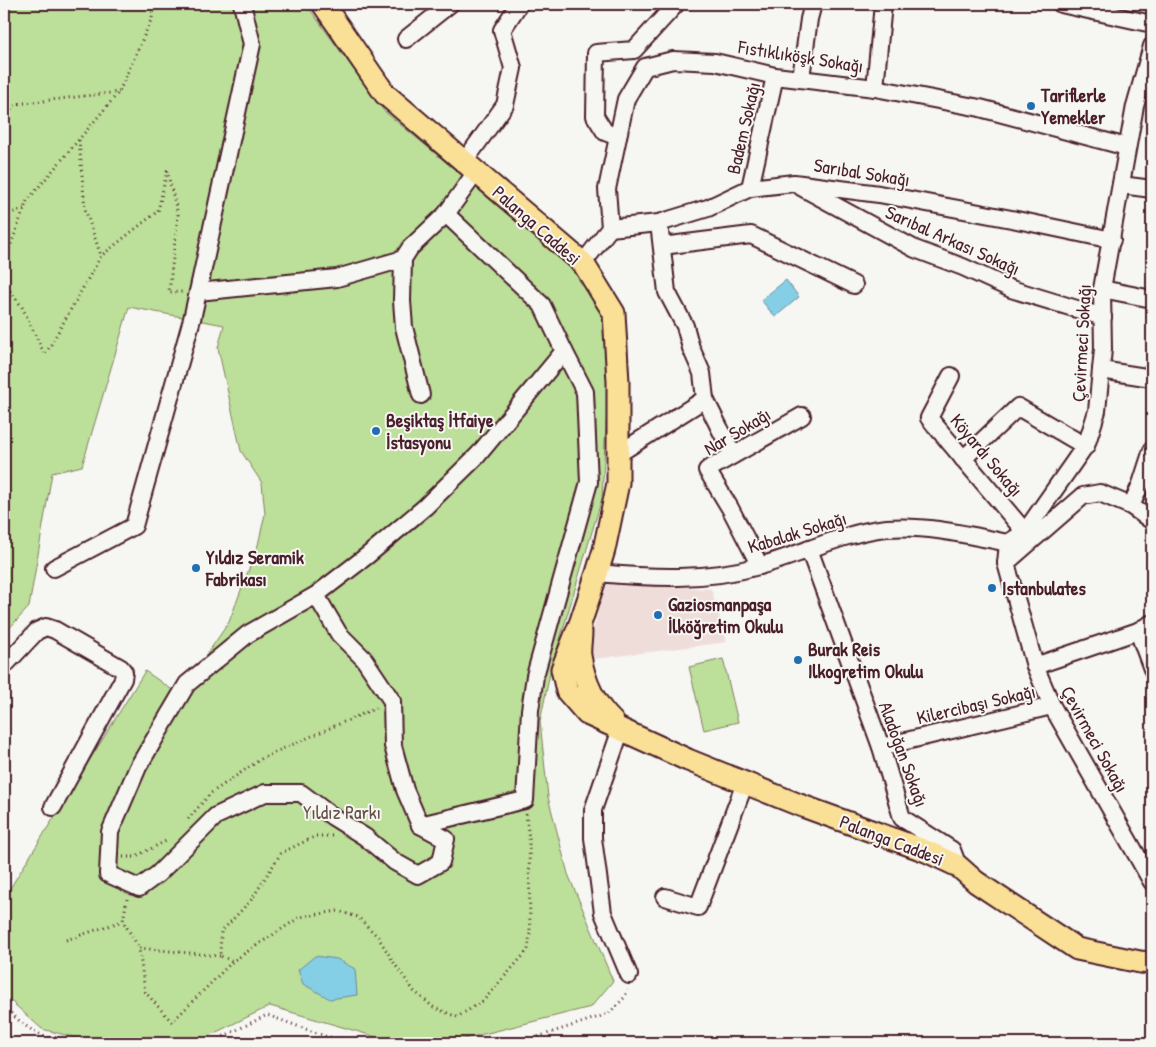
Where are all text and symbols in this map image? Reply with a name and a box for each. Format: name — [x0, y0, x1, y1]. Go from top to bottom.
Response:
street label: Fıstıklıköşk Sokağı — [736, 33, 865, 79]
street label: Badem Sokağı — [720, 79, 766, 177]
place label: Tariflerle Yemekler — [1040, 82, 1107, 130]
marker: Tariflerle Yemekler — [1025, 100, 1037, 112]
street label: Sarıbal Sokağı — [812, 152, 912, 192]
street label: Palanga Caddesi — [487, 179, 587, 271]
street label: Sarıbal Arkası Sokağı — [882, 199, 1024, 281]
street label: Çevirmeci Sokağı — [1065, 283, 1097, 403]
street label: Nar Sokağı — [699, 401, 775, 461]
place label: Beşiktaş İtfaiye İstasyonu — [386, 407, 494, 456]
street label: Köyardı Sokağı — [945, 408, 1029, 502]
marker: Beşiktaş İtfaiye İstasyonu — [370, 425, 382, 437]
street label: Kabalak Sokağı — [745, 505, 849, 559]
place label: Yıldız Seramik Fabrikası — [205, 544, 304, 592]
marker: Yıldız Seramik Fabrikası — [190, 562, 202, 574]
place label: Istanbulates — [1002, 575, 1086, 601]
marker: Istanbulates — [986, 582, 998, 594]
place label: Gaziosmanpaşa İlköğretim Okulu — [668, 591, 784, 640]
marker: Gaziosmanpaşa İlköğretim Okulu — [652, 609, 664, 621]
place label: Burak Reis Ilkogretim Okulu — [808, 636, 924, 685]
marker: Burak Reis Ilkogretim Okulu — [792, 654, 804, 666]
street label: Kilercibaşı Sokağı — [914, 678, 1038, 730]
street label: Çevirmeci Sokağı — [1055, 681, 1135, 797]
street label: Aladoğan Sokağı — [873, 698, 935, 810]
park label: Yıldız Parkı — [303, 799, 381, 825]
street label: Palanga Caddesi — [836, 808, 948, 872]

